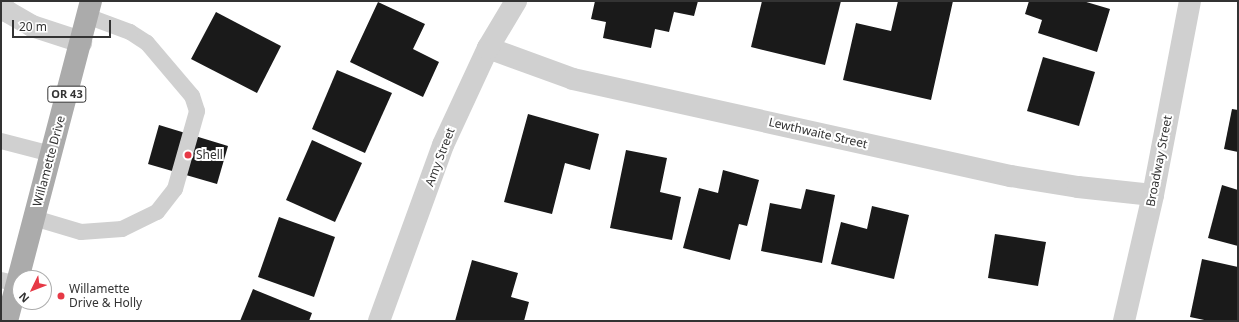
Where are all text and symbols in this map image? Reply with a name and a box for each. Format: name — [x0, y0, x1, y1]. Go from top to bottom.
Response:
scale bar — [14, 12, 113, 38]
text: 20 m — [19, 18, 47, 35]
road number: OR 43 — [47, 85, 87, 103]
street label: Willamette Drive — [30, 114, 68, 208]
street label: Broadway Street — [1143, 114, 1175, 208]
street label: Lewthwaite Street — [767, 115, 869, 151]
street label: Amy Street — [422, 126, 458, 188]
place label: Shell — [196, 148, 223, 162]
marker: Shell — [183, 150, 193, 160]
north arrow — [12, 270, 52, 310]
place label: Willamette Drive & Holly — [69, 282, 142, 310]
text: N — [15, 289, 32, 306]
marker: Willamette Drive & Holly — [56, 291, 66, 301]

